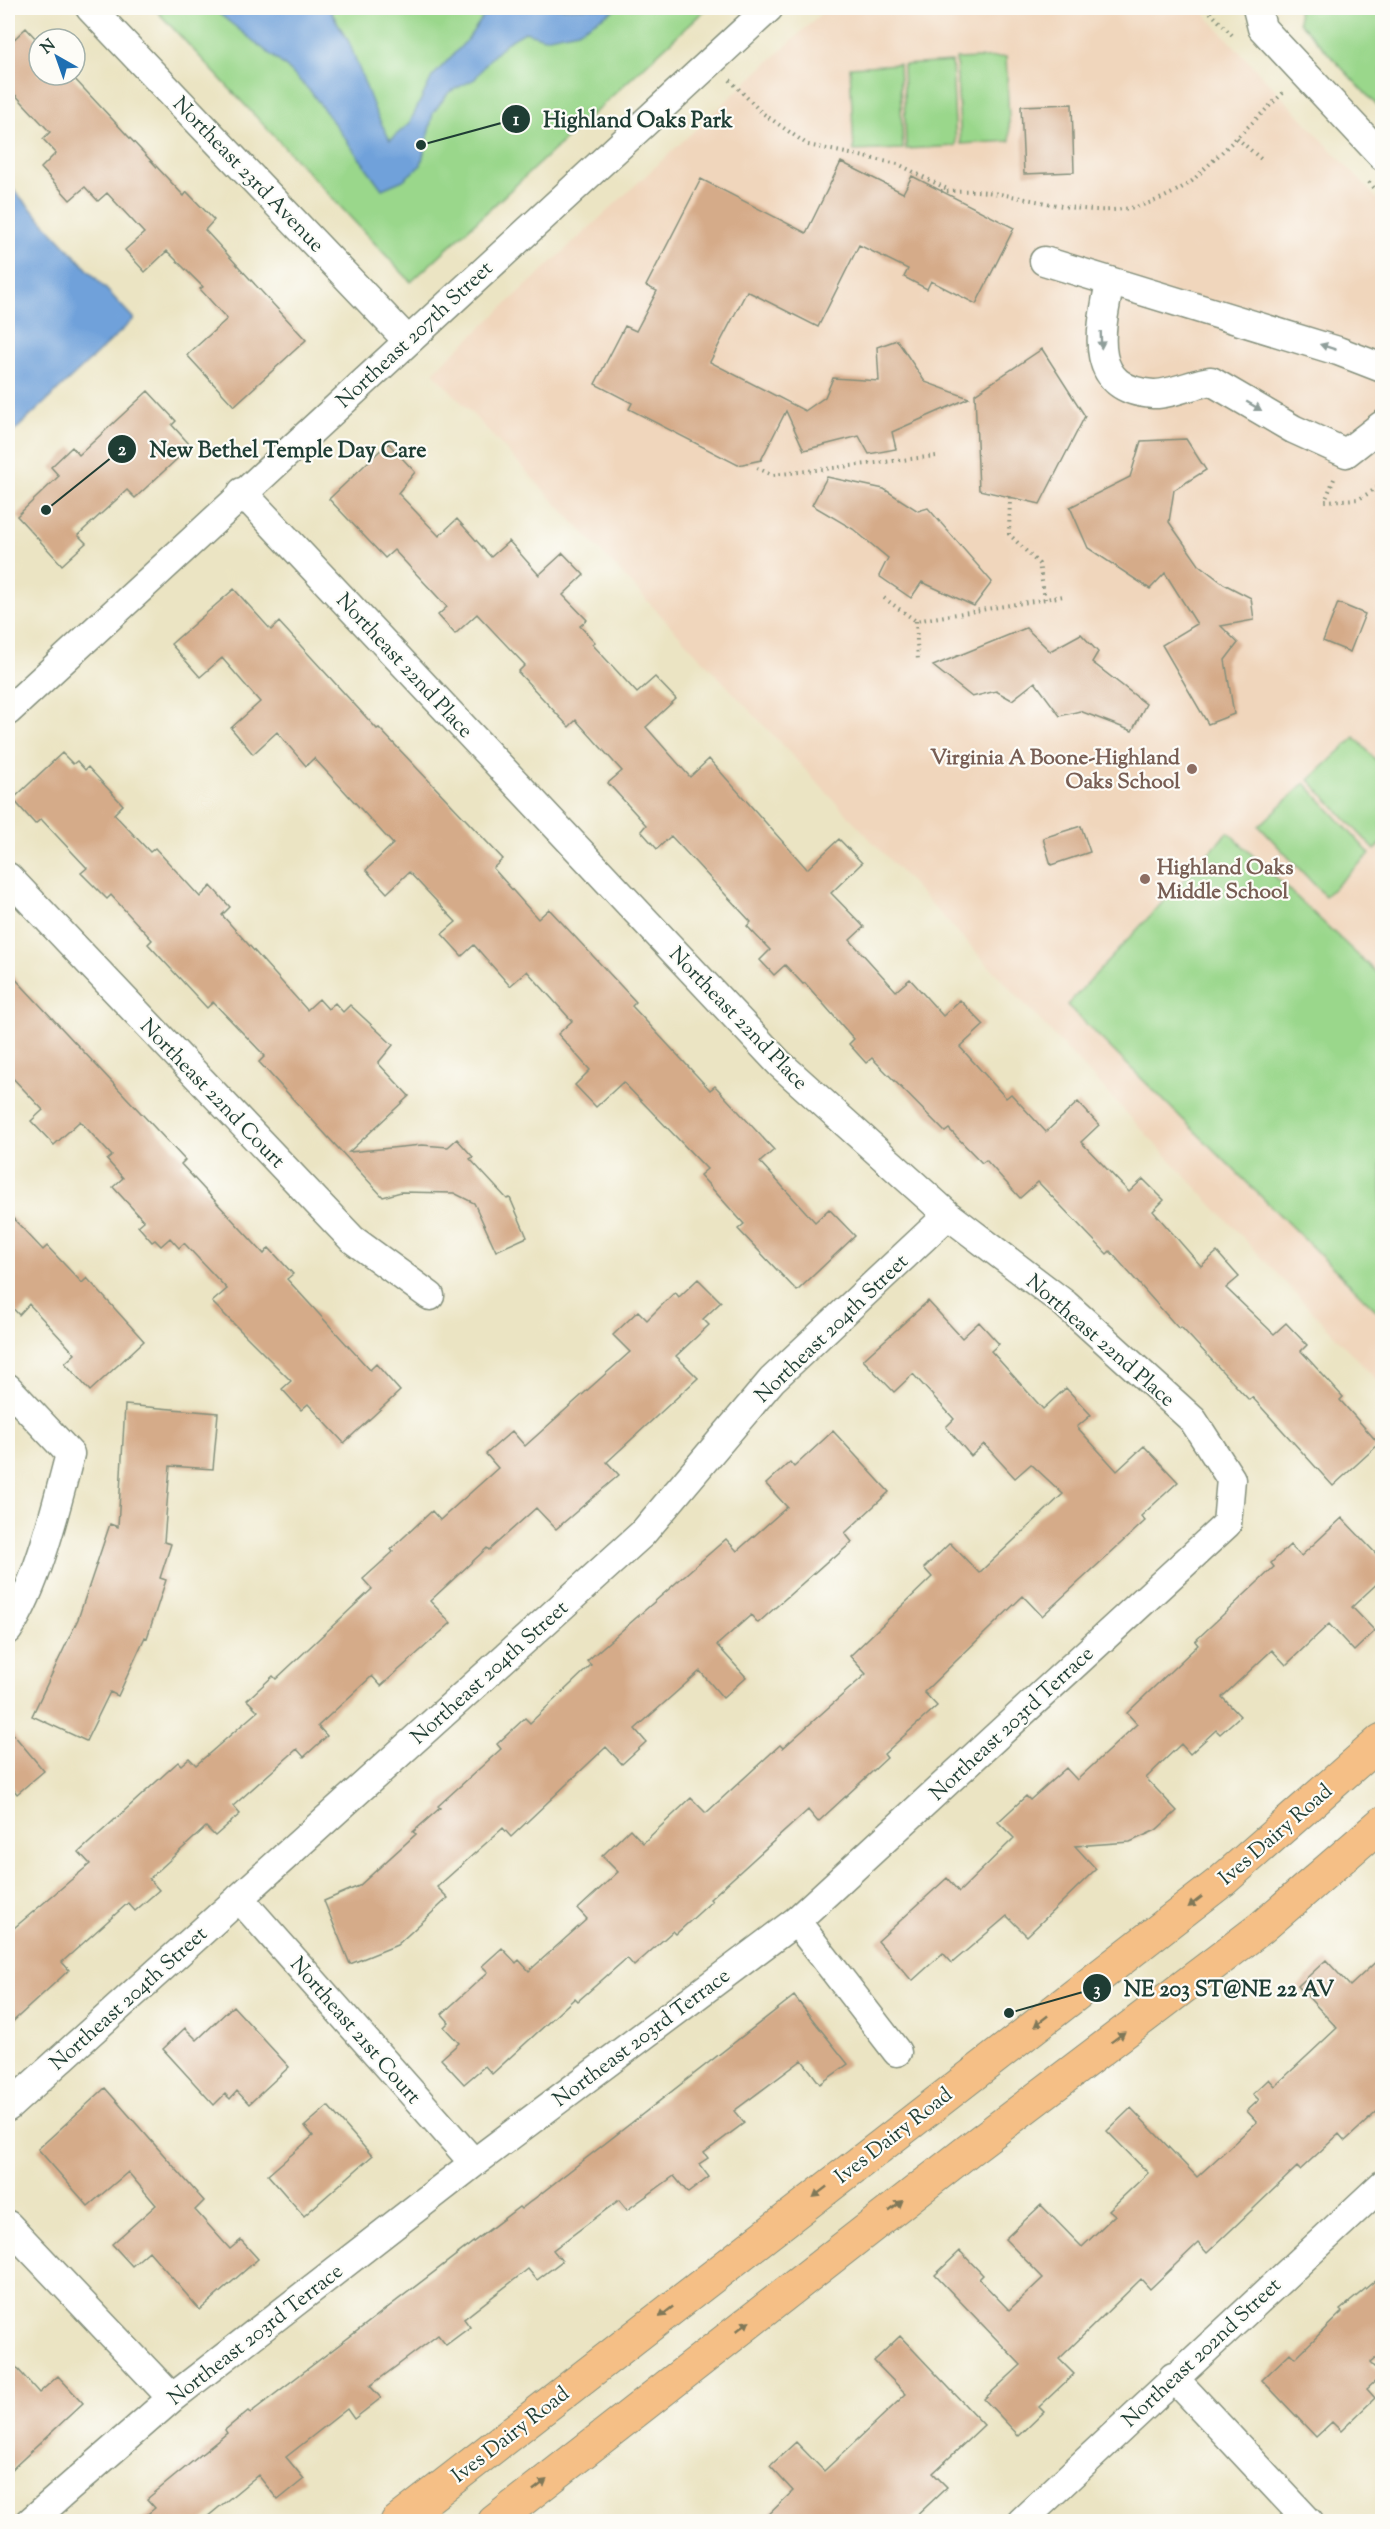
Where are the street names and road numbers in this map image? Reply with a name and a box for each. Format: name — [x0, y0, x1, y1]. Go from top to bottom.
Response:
street label: Northeast 23rd Avenue — [165, 91, 330, 260]
street label: Northeast 207th Street — [330, 255, 500, 416]
street label: Northeast 22nd Place — [328, 587, 479, 746]
street label: Northeast 22nd Place — [661, 941, 814, 1098]
street label: Northeast 22nd Court — [132, 1013, 291, 1176]
street label: Northeast 204th Street — [749, 1248, 916, 1411]
street label: Northeast 22nd Place — [1019, 1268, 1181, 1415]
street label: Northeast 204th Street — [405, 1594, 576, 1753]
street label: Northeast 203rd Terrace — [923, 1640, 1101, 1809]
street label: Ives Dairy Road — [1213, 1778, 1340, 1893]
street label: Northeast 204th Street — [44, 1920, 215, 2079]
street label: Northeast 21st Court — [282, 1951, 427, 2111]
street label: Northeast 203rd Terrace — [547, 1962, 737, 2115]
street label: Ives Dairy Road — [829, 2081, 960, 2192]
street label: Northeast 203rd Terrace — [162, 2258, 350, 2414]
street label: Northeast 202nd Street — [1116, 2272, 1289, 2435]
street label: Ives Dairy Road — [446, 2380, 577, 2491]

